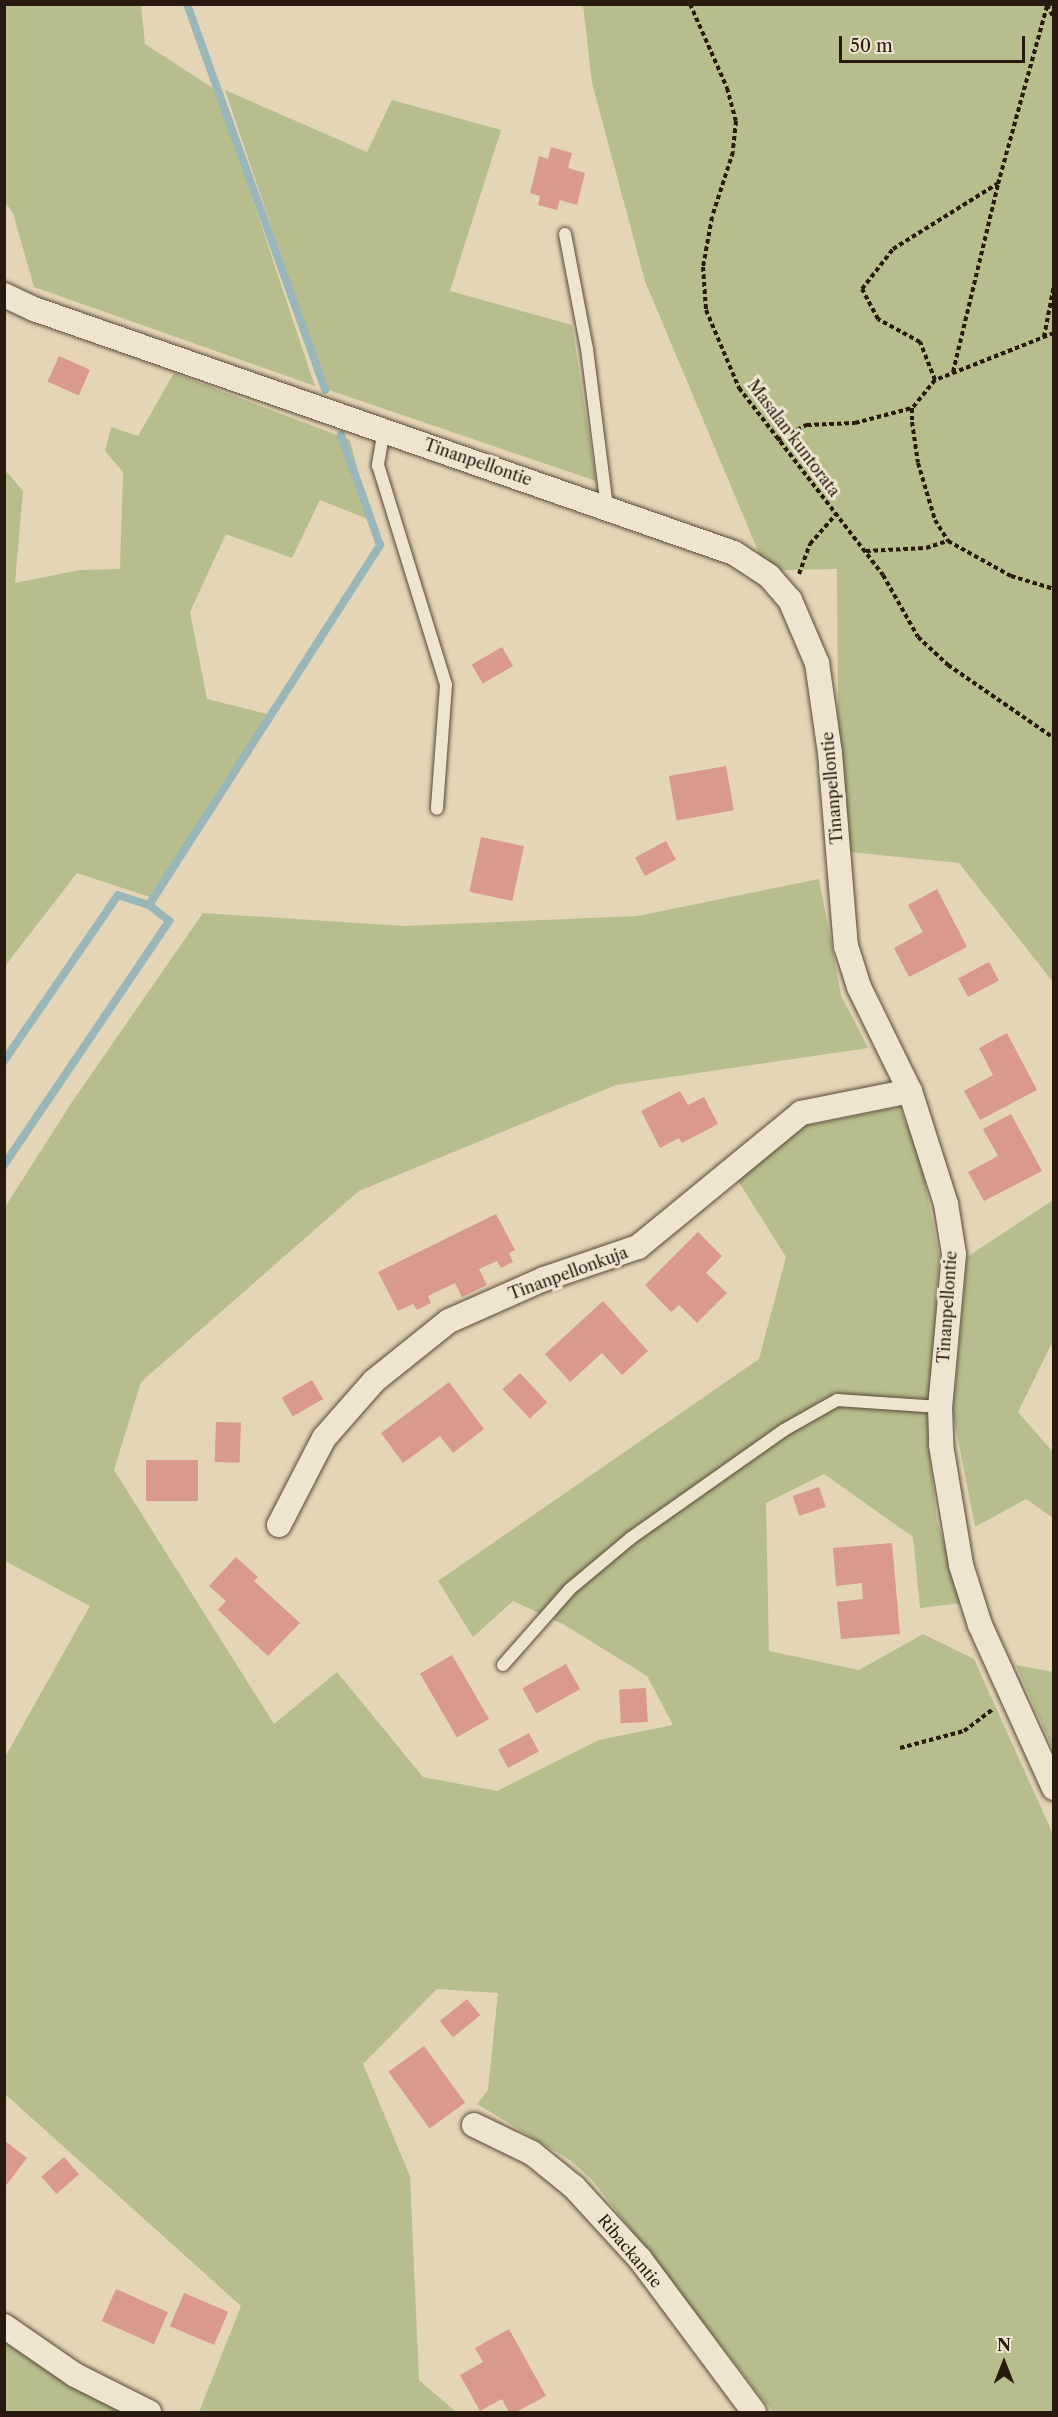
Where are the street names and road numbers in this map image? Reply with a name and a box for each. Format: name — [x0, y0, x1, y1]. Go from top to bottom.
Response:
street label: Masalan kuntorata — [744, 376, 844, 500]
street label: Tinanpellontie — [422, 435, 534, 489]
street label: Tinanpellontie — [818, 731, 846, 845]
street label: Tinanpellonkuja — [506, 1243, 630, 1303]
street label: Tinanpellontie — [933, 1250, 961, 1364]
street label: Ribackantie — [594, 2210, 666, 2292]

